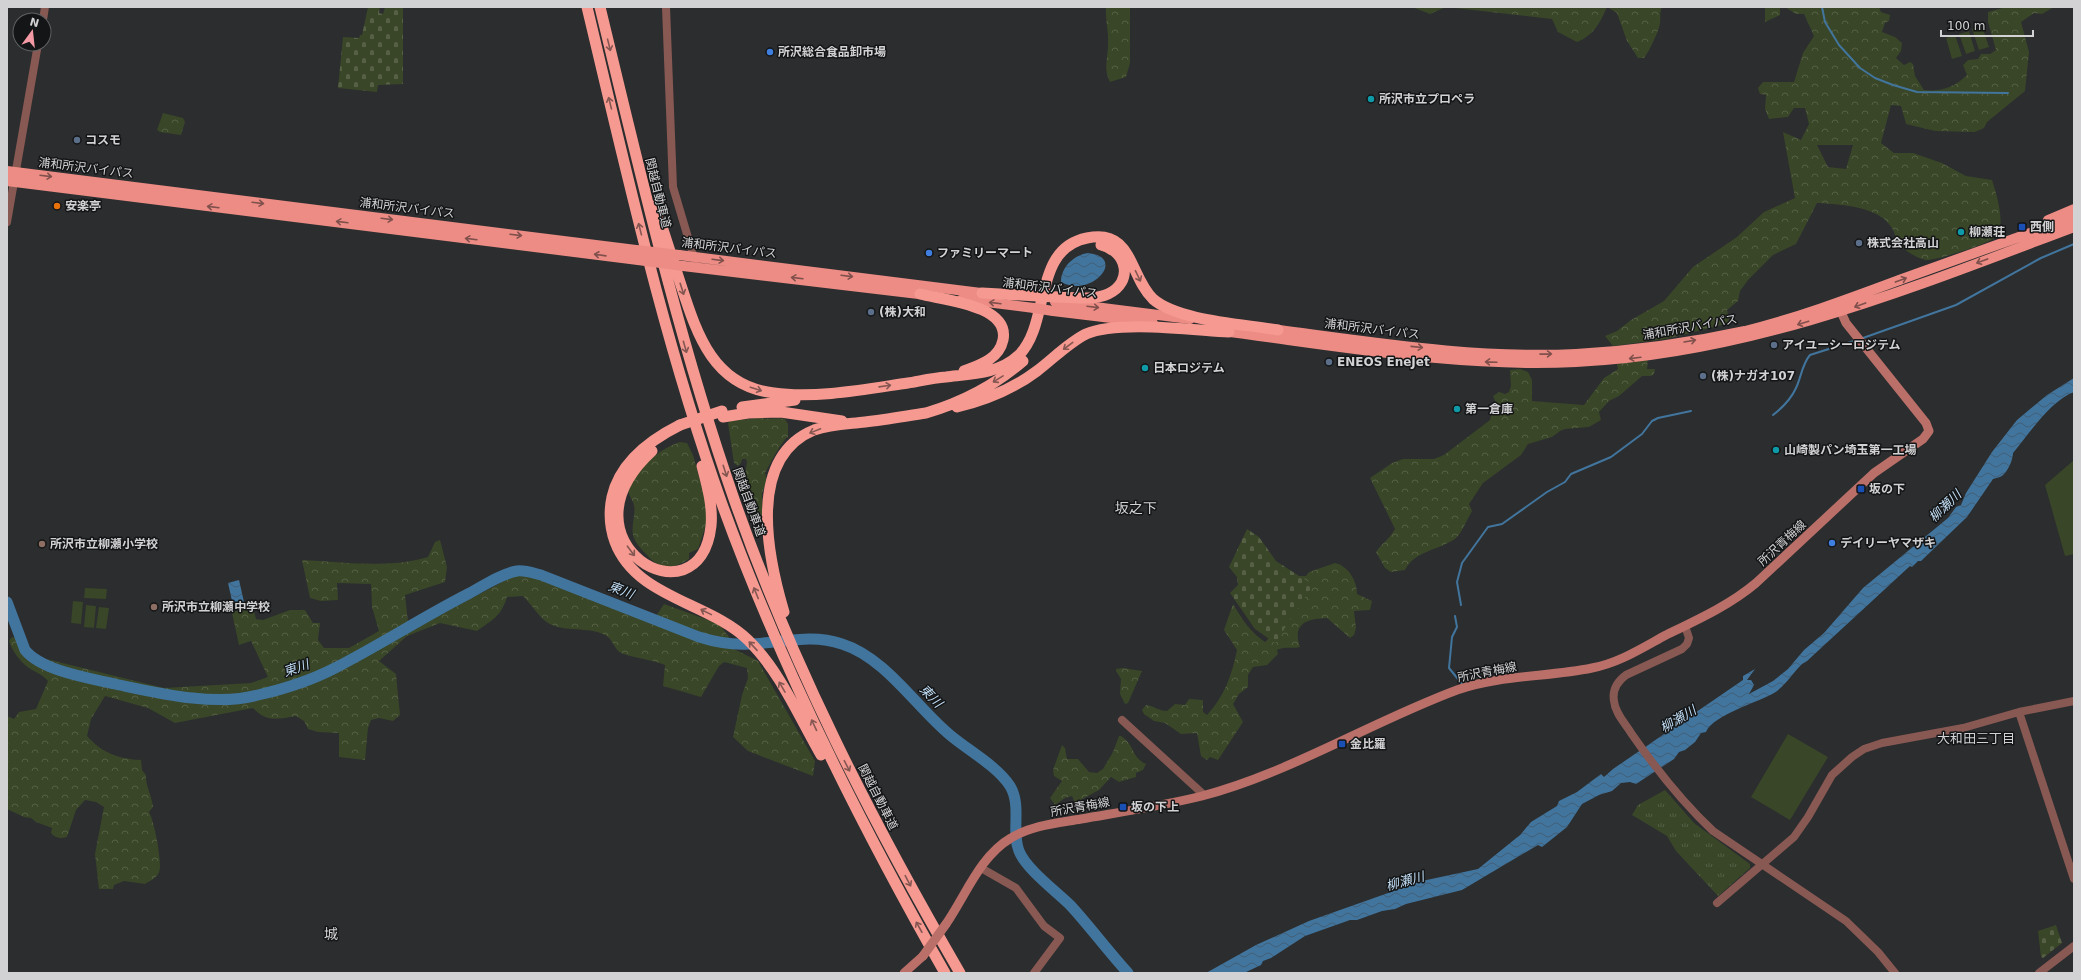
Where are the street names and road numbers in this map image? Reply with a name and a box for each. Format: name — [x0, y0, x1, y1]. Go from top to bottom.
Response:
street label: 浦和所沢バイパス — [38, 155, 134, 181]
street label: 関越自動車道 — [642, 156, 674, 230]
street label: 浦和所沢バイパス — [359, 195, 455, 221]
street label: 浦和所沢バイパス — [681, 235, 777, 261]
street label: 浦和所沢バイパス — [1002, 275, 1098, 301]
street label: 浦和所沢バイパス — [1642, 312, 1738, 342]
street label: 浦和所沢バイパス — [1324, 316, 1420, 342]
street label: 関越自動車道 — [730, 466, 768, 538]
street label: 所沢青梅線 — [1755, 517, 1809, 569]
street label: 所沢青梅線 — [1456, 659, 1518, 685]
street label: 関越自動車道 — [855, 762, 901, 832]
street label: 所沢青梅線 — [1049, 795, 1111, 819]

